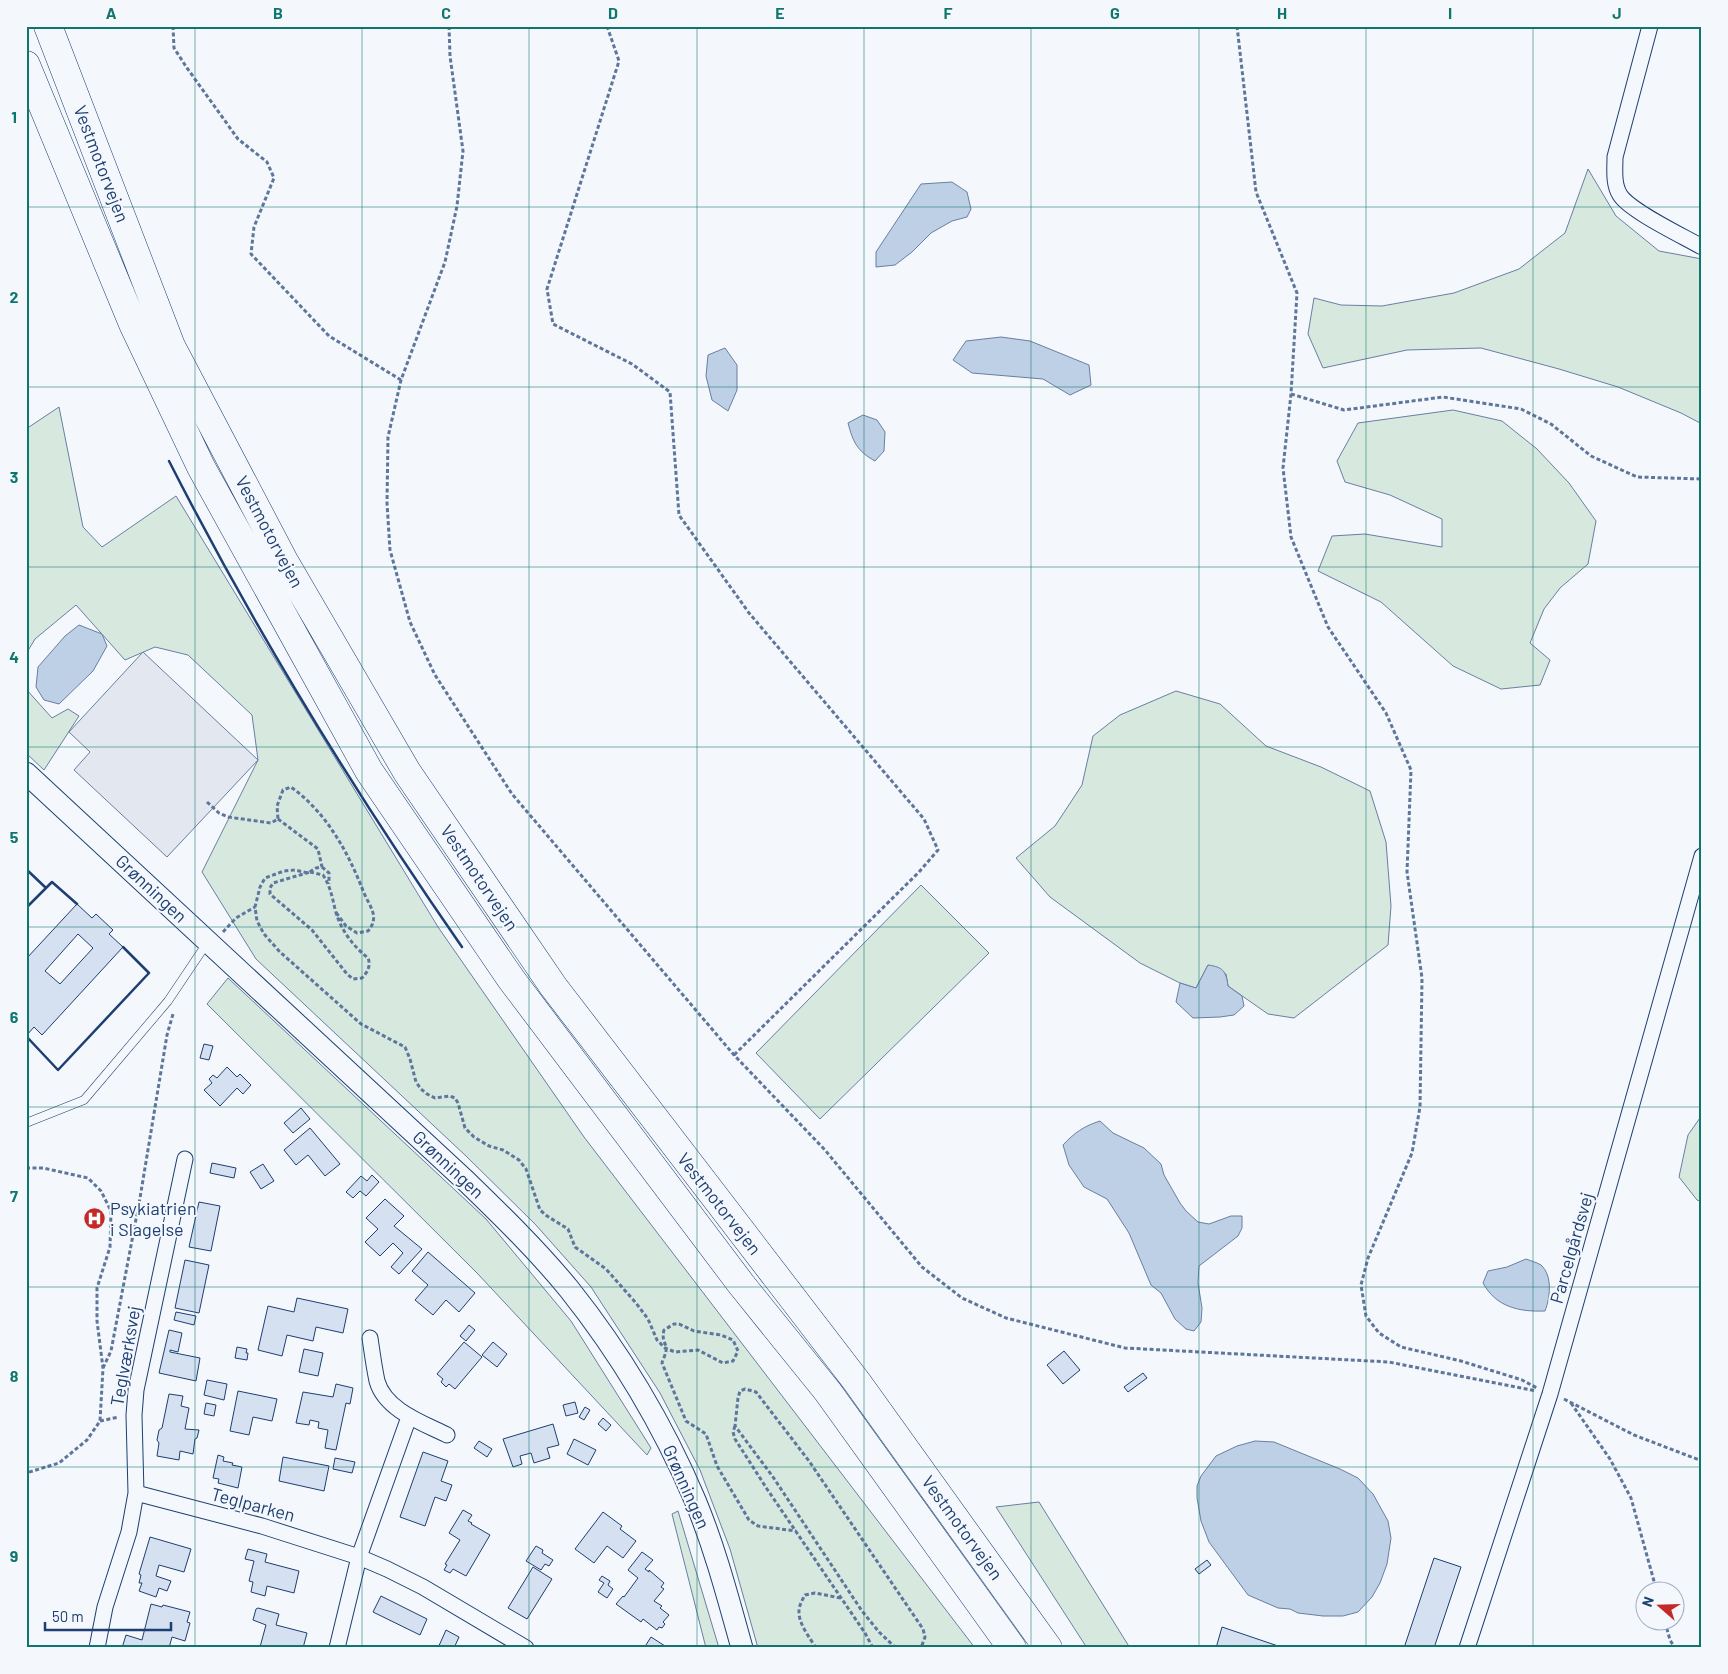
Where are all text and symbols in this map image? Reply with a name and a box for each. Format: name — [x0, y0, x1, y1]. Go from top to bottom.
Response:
text: A — [106, 3, 117, 22]
text: B — [273, 3, 283, 22]
text: C — [441, 3, 451, 22]
text: D — [608, 3, 618, 22]
text: E — [775, 3, 785, 22]
text: F — [944, 3, 953, 22]
text: G — [1110, 3, 1120, 22]
text: H — [1277, 3, 1287, 22]
text: I — [1448, 3, 1452, 22]
text: J — [1612, 3, 1622, 22]
street label: Vestmotorvejen — [70, 102, 134, 225]
text: 1 — [11, 107, 17, 126]
text: 2 — [10, 287, 19, 306]
text: 3 — [10, 467, 18, 486]
street label: Vestmotorvejen — [231, 472, 309, 591]
text: 4 — [9, 647, 19, 666]
street label: Vestmotorvejen — [436, 820, 523, 935]
text: 5 — [10, 827, 19, 846]
street label: Grønningen — [111, 850, 192, 927]
text: 6 — [10, 1007, 19, 1026]
street label: Grønningen — [408, 1126, 489, 1203]
street label: Vestmotorvejen — [673, 1148, 766, 1259]
text: 7 — [10, 1186, 18, 1205]
street label: Parcelgårdsvej — [1545, 1190, 1597, 1306]
place label: Psykiatrien i Slagelse — [110, 1197, 197, 1240]
hospital icon: Psykiatrien i Slagelse — [82, 1207, 106, 1231]
street label: Teglværksvej — [105, 1304, 145, 1408]
text: 8 — [10, 1366, 19, 1385]
street label: Grønningen — [659, 1441, 715, 1532]
street label: Vestmotorvejen — [918, 1471, 1008, 1584]
street label: Teglparken — [209, 1482, 298, 1526]
text: 9 — [10, 1546, 18, 1565]
north arrow — [1636, 1582, 1686, 1632]
text: N — [1638, 1594, 1657, 1609]
scale bar — [45, 1599, 171, 1631]
text: 50 m — [52, 1607, 84, 1625]

